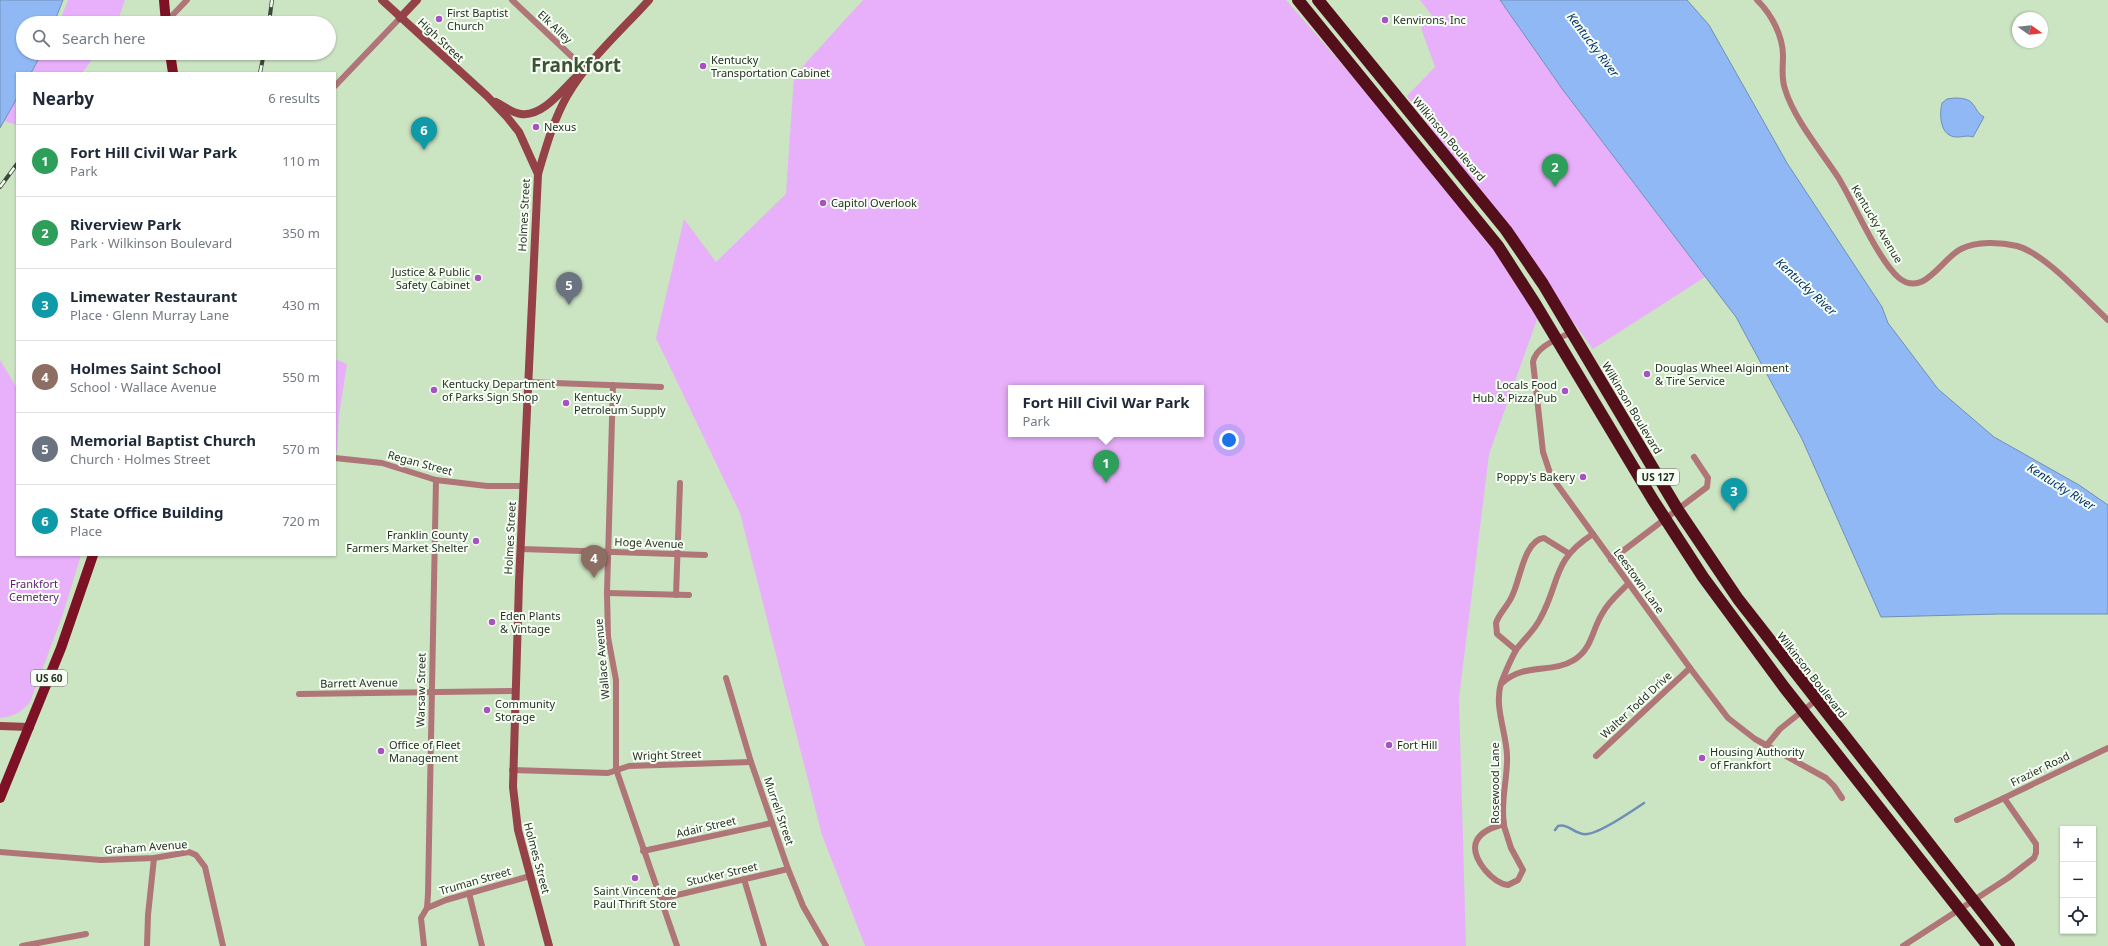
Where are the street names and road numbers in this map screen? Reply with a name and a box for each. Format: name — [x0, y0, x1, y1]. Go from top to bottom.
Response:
street label: Elk Alley — [535, 7, 576, 47]
street label: High Street — [415, 14, 468, 65]
street label: Wilkinson Boulevard — [1410, 94, 1489, 184]
street label: Holmes Street — [514, 178, 533, 252]
street label: Kentucky Avenue — [1848, 182, 1907, 266]
street label: Wilkinson Boulevard — [1599, 359, 1666, 457]
street label: Regan Street — [386, 447, 454, 478]
road number: US 127 — [1637, 469, 1679, 485]
street label: Holmes Street — [500, 501, 519, 575]
street label: Hoge Avenue — [614, 534, 684, 551]
street label: Leestown Lane — [1611, 545, 1668, 616]
street label: Wallace Avenue — [591, 618, 613, 700]
street label: Wilkinson Boulevard — [1774, 629, 1851, 721]
street label: Warsaw Street — [412, 653, 429, 727]
street label: Walter Todd Drive — [1597, 668, 1674, 742]
road number: US 60 — [31, 670, 67, 686]
street label: Barrett Avenue — [320, 674, 398, 691]
street label: Rosewood Lane — [1487, 742, 1502, 824]
street label: Wright Street — [632, 746, 702, 763]
street label: Frazier Road — [2008, 748, 2072, 789]
street label: Murrell Street — [761, 775, 798, 847]
street label: Adair Street — [675, 812, 737, 841]
street label: Holmes Street — [521, 821, 554, 895]
street label: Graham Avenue — [104, 836, 188, 857]
street label: Stucker Street — [685, 858, 759, 889]
street label: Truman Street — [437, 863, 512, 898]

